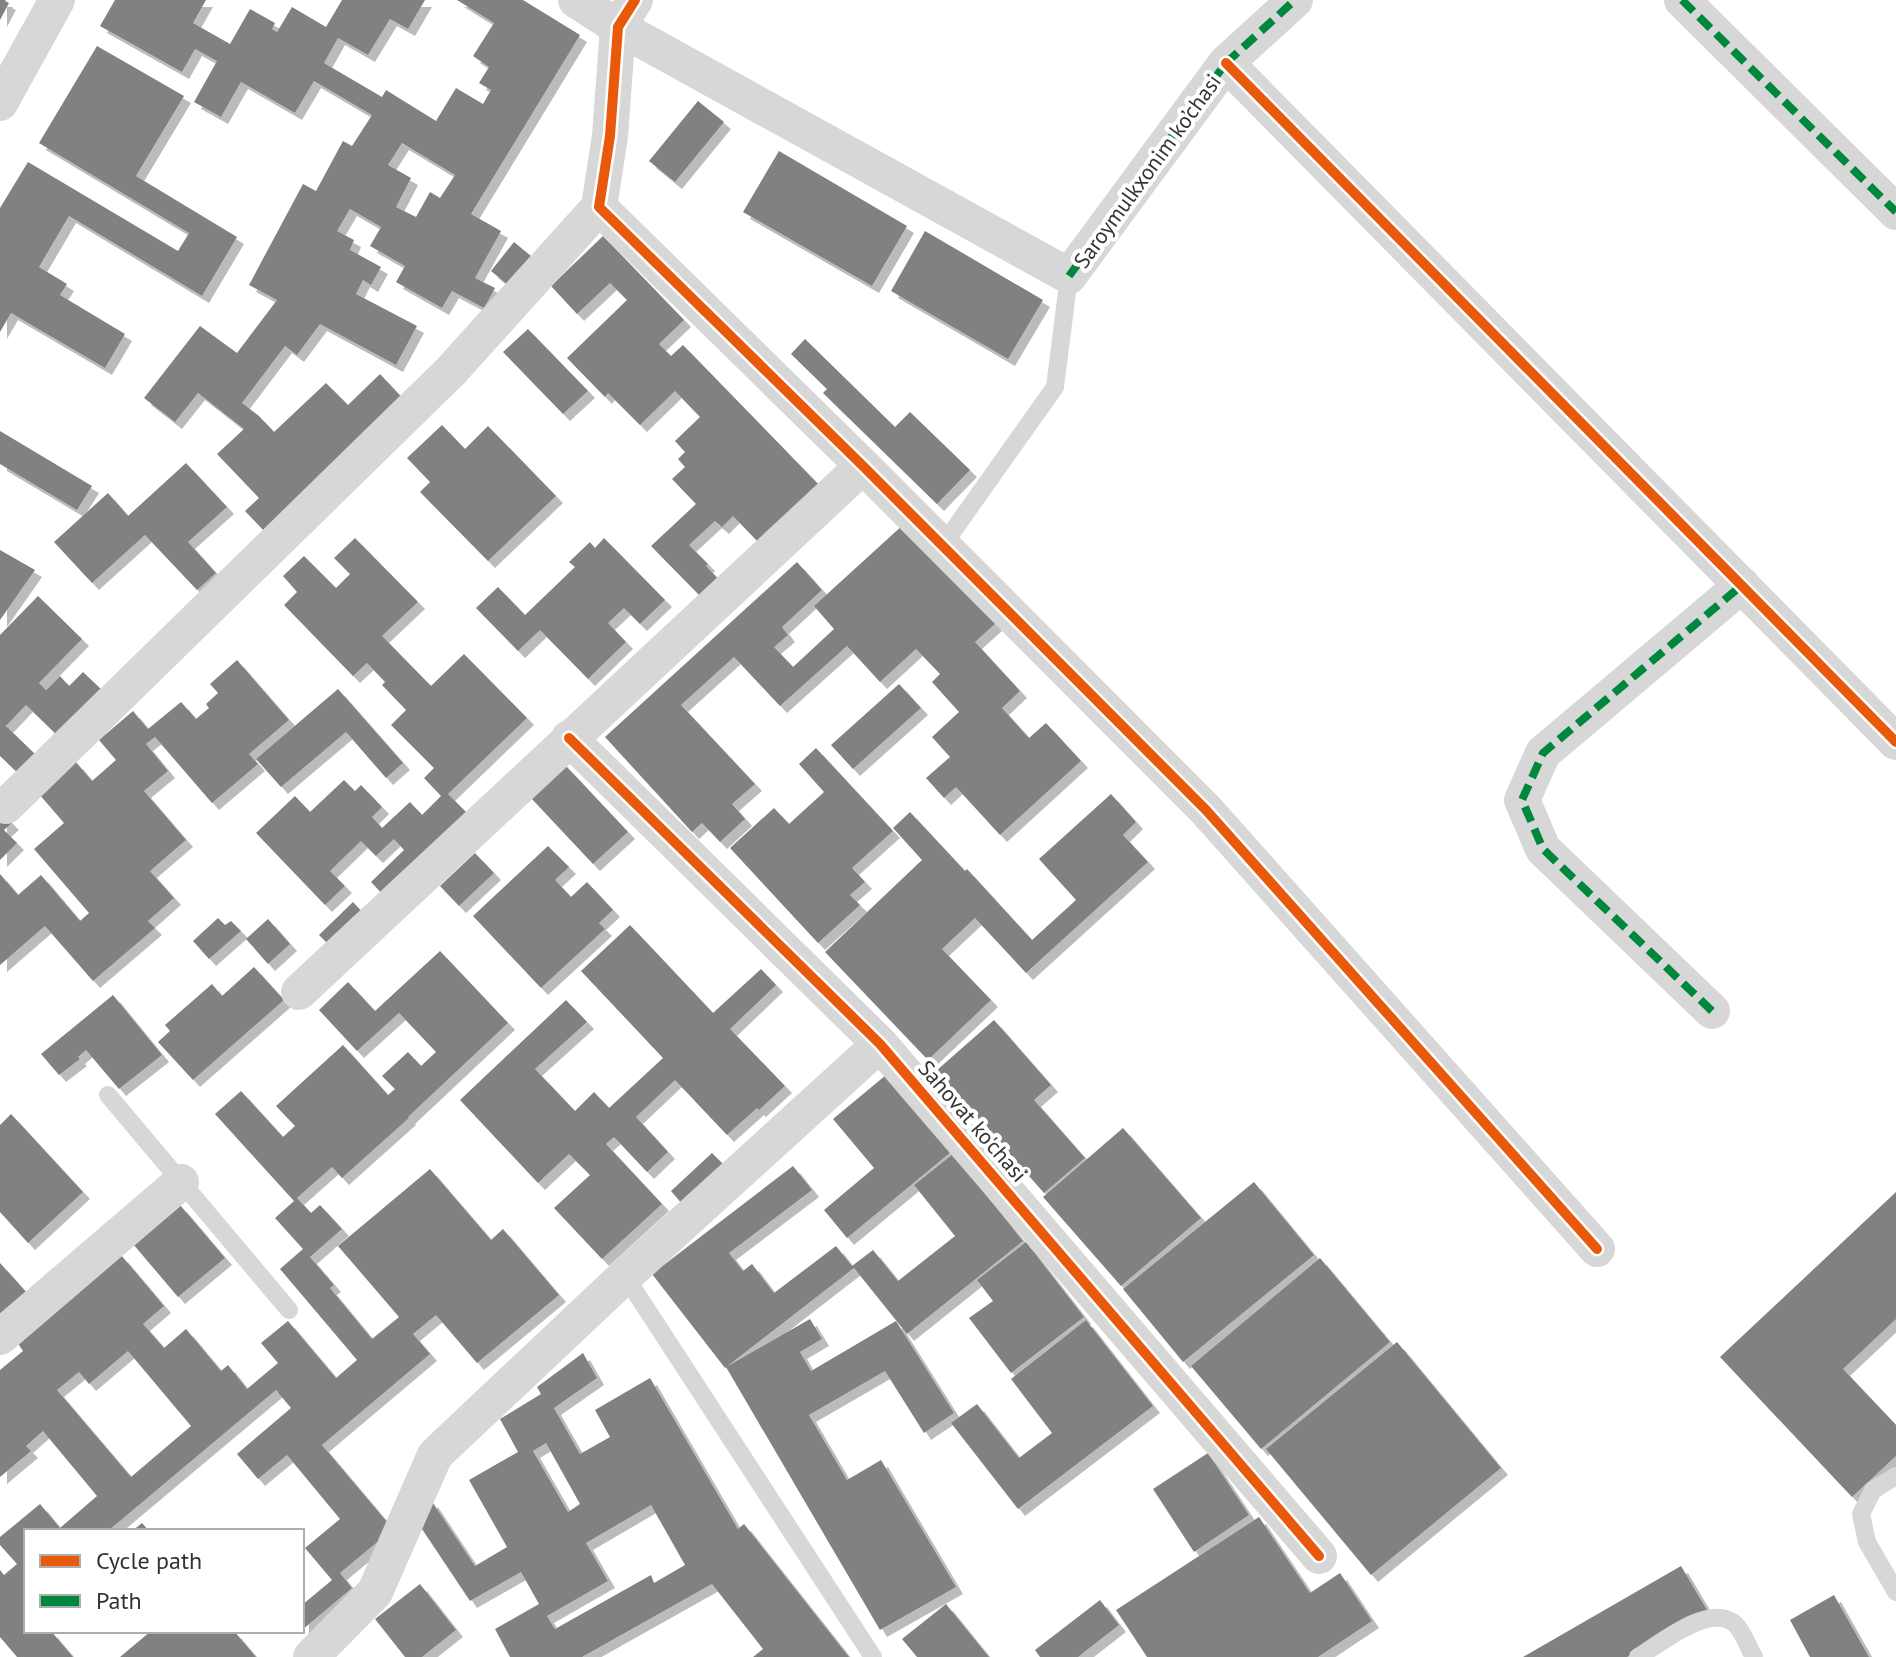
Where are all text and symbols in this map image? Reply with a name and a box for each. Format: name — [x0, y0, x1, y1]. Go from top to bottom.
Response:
street label: Saroymulkxonim ko’chasi — [1067, 68, 1227, 274]
street label: Sahovat ko'chasi — [912, 1054, 1034, 1188]
legend — [24, 1529, 304, 1633]
text: Cycle path — [96, 1545, 202, 1576]
text: Path — [96, 1585, 142, 1616]

